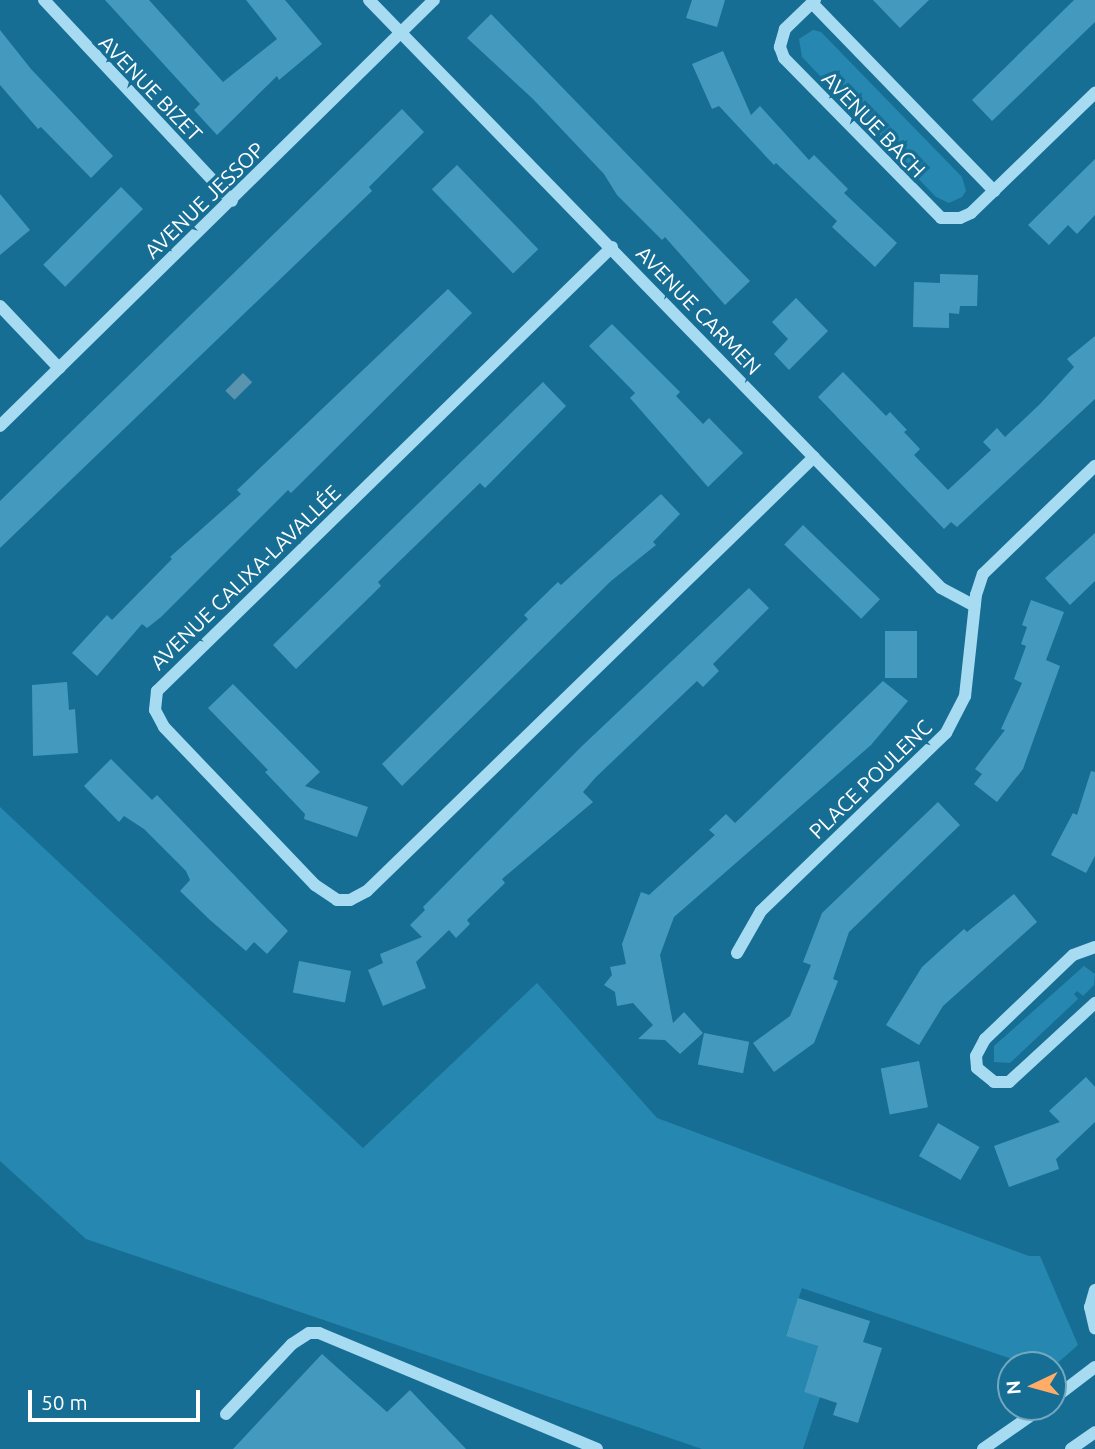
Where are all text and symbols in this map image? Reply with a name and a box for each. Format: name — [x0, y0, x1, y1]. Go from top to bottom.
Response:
street label: AVENUE BIZET — [94, 30, 208, 146]
street label: AVENUE BACH — [817, 66, 931, 182]
street label: AVENUE JESSOP — [139, 137, 269, 263]
street label: AVENUE CARMEN — [631, 241, 767, 379]
street label: AVENUE CALIXA-LAVALLÉE — [145, 480, 345, 674]
street label: PLACE POULENC — [804, 714, 936, 844]
north arrow — [997, 1351, 1067, 1421]
scale bar — [32, 1376, 203, 1420]
text: N — [1001, 1380, 1025, 1396]
text: 50 m — [41, 1390, 88, 1414]

